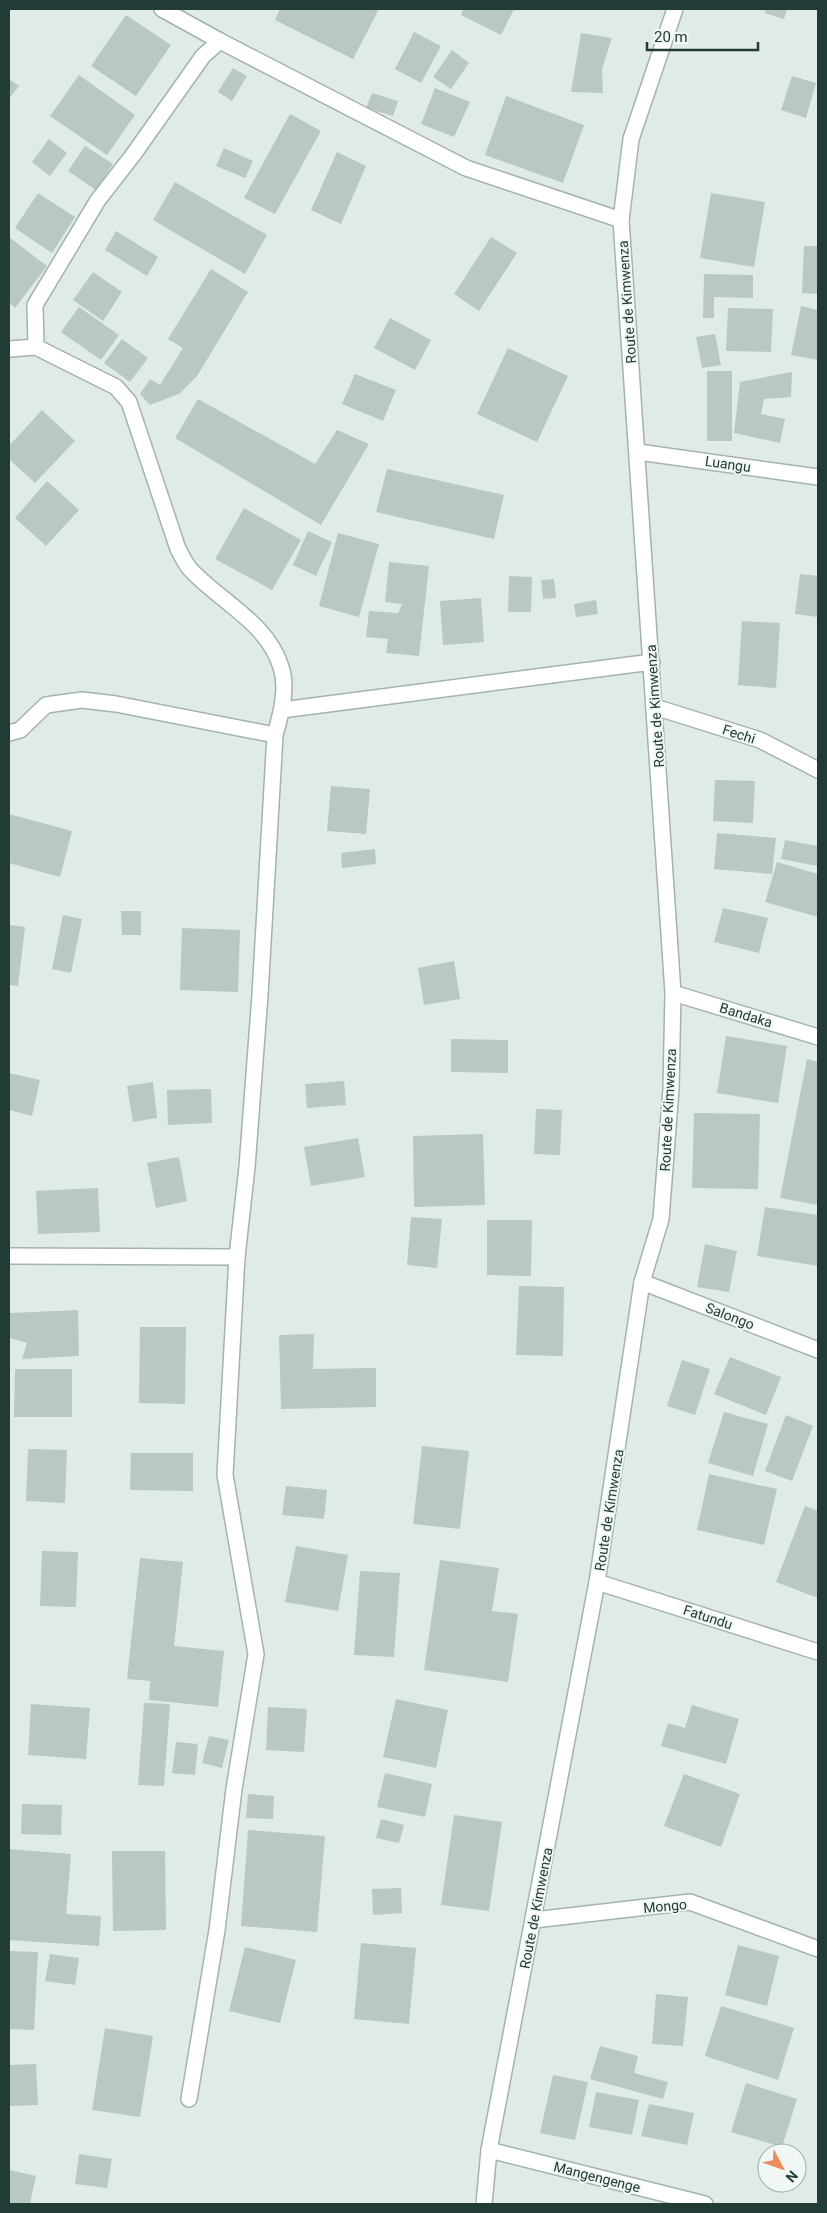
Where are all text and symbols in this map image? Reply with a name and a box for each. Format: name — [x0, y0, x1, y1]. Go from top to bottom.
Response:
scale bar — [647, 20, 758, 52]
text: 20 m — [654, 28, 688, 46]
street label: Route de Kimwenza — [615, 240, 639, 364]
street label: Luangu — [704, 453, 752, 475]
street label: Route de Kimwenza — [643, 644, 667, 768]
street label: Fechi — [721, 721, 757, 747]
street label: Bandaka — [718, 999, 774, 1031]
street label: Route de Kimwenza — [657, 1048, 679, 1172]
street label: Salongo — [703, 1299, 757, 1333]
street label: Route de Kimwenza — [591, 1448, 627, 1572]
street label: Fatundu — [681, 1602, 735, 1632]
street label: Route de Kimwenza — [516, 1846, 556, 1970]
street label: Mongo — [642, 1896, 688, 1916]
north arrow — [757, 2143, 807, 2193]
street label: Mangengenge — [552, 2158, 642, 2196]
text: N — [783, 2168, 801, 2186]

